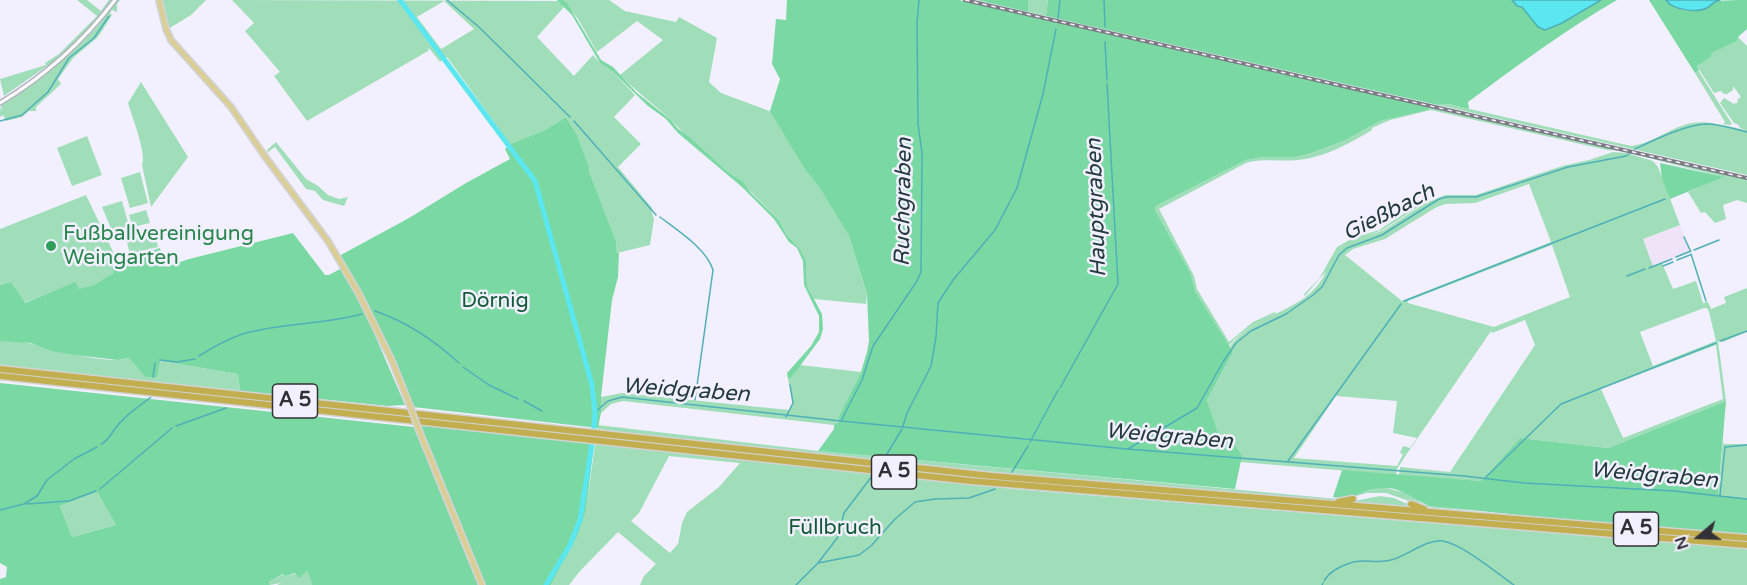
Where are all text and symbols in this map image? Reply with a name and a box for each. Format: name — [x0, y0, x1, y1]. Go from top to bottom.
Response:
water label: Ruchgraben — [890, 137, 918, 267]
water label: Hauptgraben — [1081, 138, 1113, 278]
water label: Gießbach — [1339, 179, 1439, 247]
place label: Fußballvereinigung Weingarten — [63, 221, 254, 271]
marker: Fußballvereinigung Weingarten — [44, 239, 58, 253]
park label: Dörnig — [461, 288, 529, 314]
water label: Weidgraben — [622, 373, 750, 409]
road number: A 5 — [272, 384, 318, 418]
water label: Weidgraben — [1104, 418, 1234, 456]
road number: A 5 — [872, 455, 916, 489]
water label: Weidgraben — [1589, 457, 1719, 495]
north arrow — [1669, 507, 1729, 567]
road number: A 5 — [1614, 512, 1658, 546]
park label: Füllbruch — [788, 515, 882, 541]
text: N — [1670, 534, 1694, 552]

